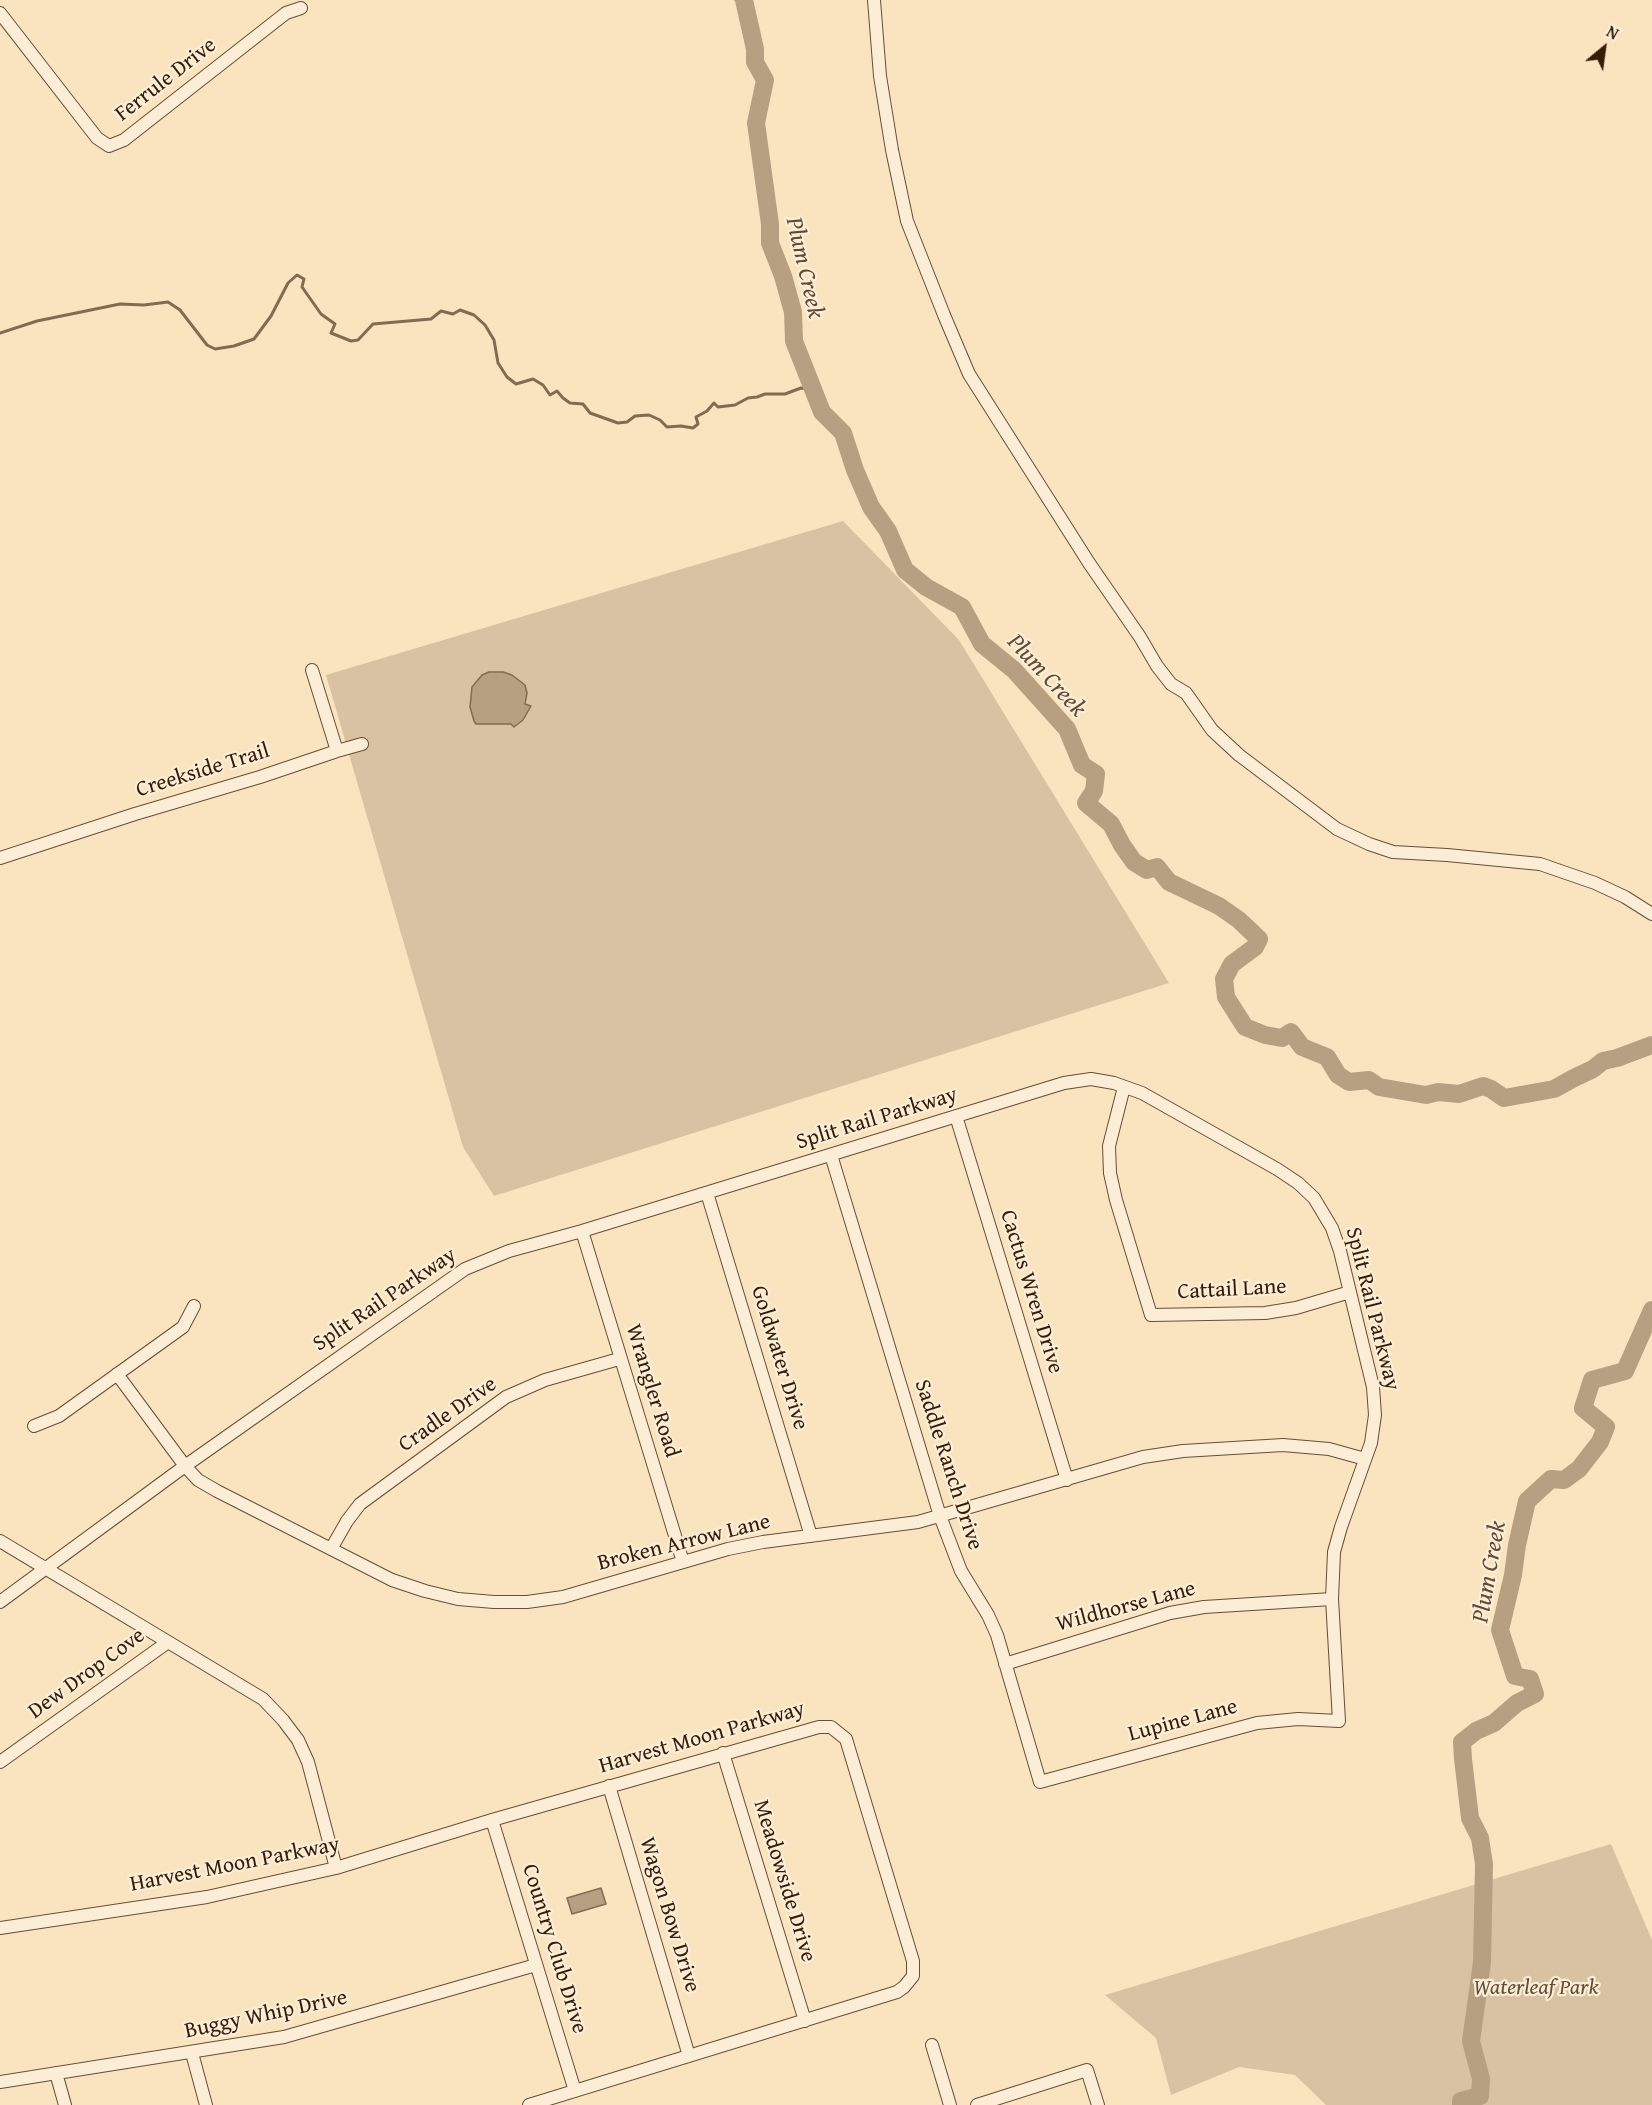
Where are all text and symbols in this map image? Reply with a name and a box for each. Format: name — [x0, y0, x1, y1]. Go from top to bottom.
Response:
north arrow — [1574, 18, 1634, 78]
text: N — [1602, 19, 1623, 45]
street label: Ferrule Drive — [110, 32, 222, 128]
water label: Plum Creek — [778, 215, 830, 321]
water label: Plum Creek — [1000, 629, 1092, 723]
street label: Creekside Trail — [133, 738, 273, 804]
street label: Split Rail Parkway — [793, 1082, 961, 1156]
street label: Cactus Wren Drive — [994, 1207, 1068, 1377]
street label: Split Rail Parkway — [1339, 1225, 1405, 1393]
street label: Split Rail Parkway — [308, 1242, 462, 1358]
street label: Cattail Lane — [1177, 1274, 1287, 1306]
street label: Goldwater Drive — [745, 1283, 813, 1433]
street label: Wrangler Road — [619, 1321, 685, 1461]
street label: Cradle Drive — [394, 1372, 502, 1458]
street label: Saddle Ranch Drive — [908, 1377, 988, 1553]
street label: Broken Arrow Lane — [595, 1509, 773, 1577]
water label: Plum Creek — [1467, 1519, 1513, 1625]
street label: Wildhorse Lane — [1053, 1576, 1199, 1638]
street label: Dew Drop Cove — [24, 1623, 150, 1725]
street label: Lupine Lane — [1125, 1694, 1241, 1748]
street label: Harvest Moon Parkway — [596, 1696, 808, 1780]
street label: Meadowside Drive — [747, 1797, 821, 1965]
street label: Harvest Moon Parkway — [128, 1832, 342, 1898]
street label: Wagon Bow Drive — [633, 1834, 705, 1996]
street label: Country Club Drive — [516, 1861, 592, 2037]
park label: Waterleaf Park — [1474, 1975, 1598, 2001]
street label: Buggy Whip Drive — [182, 1985, 350, 2045]

